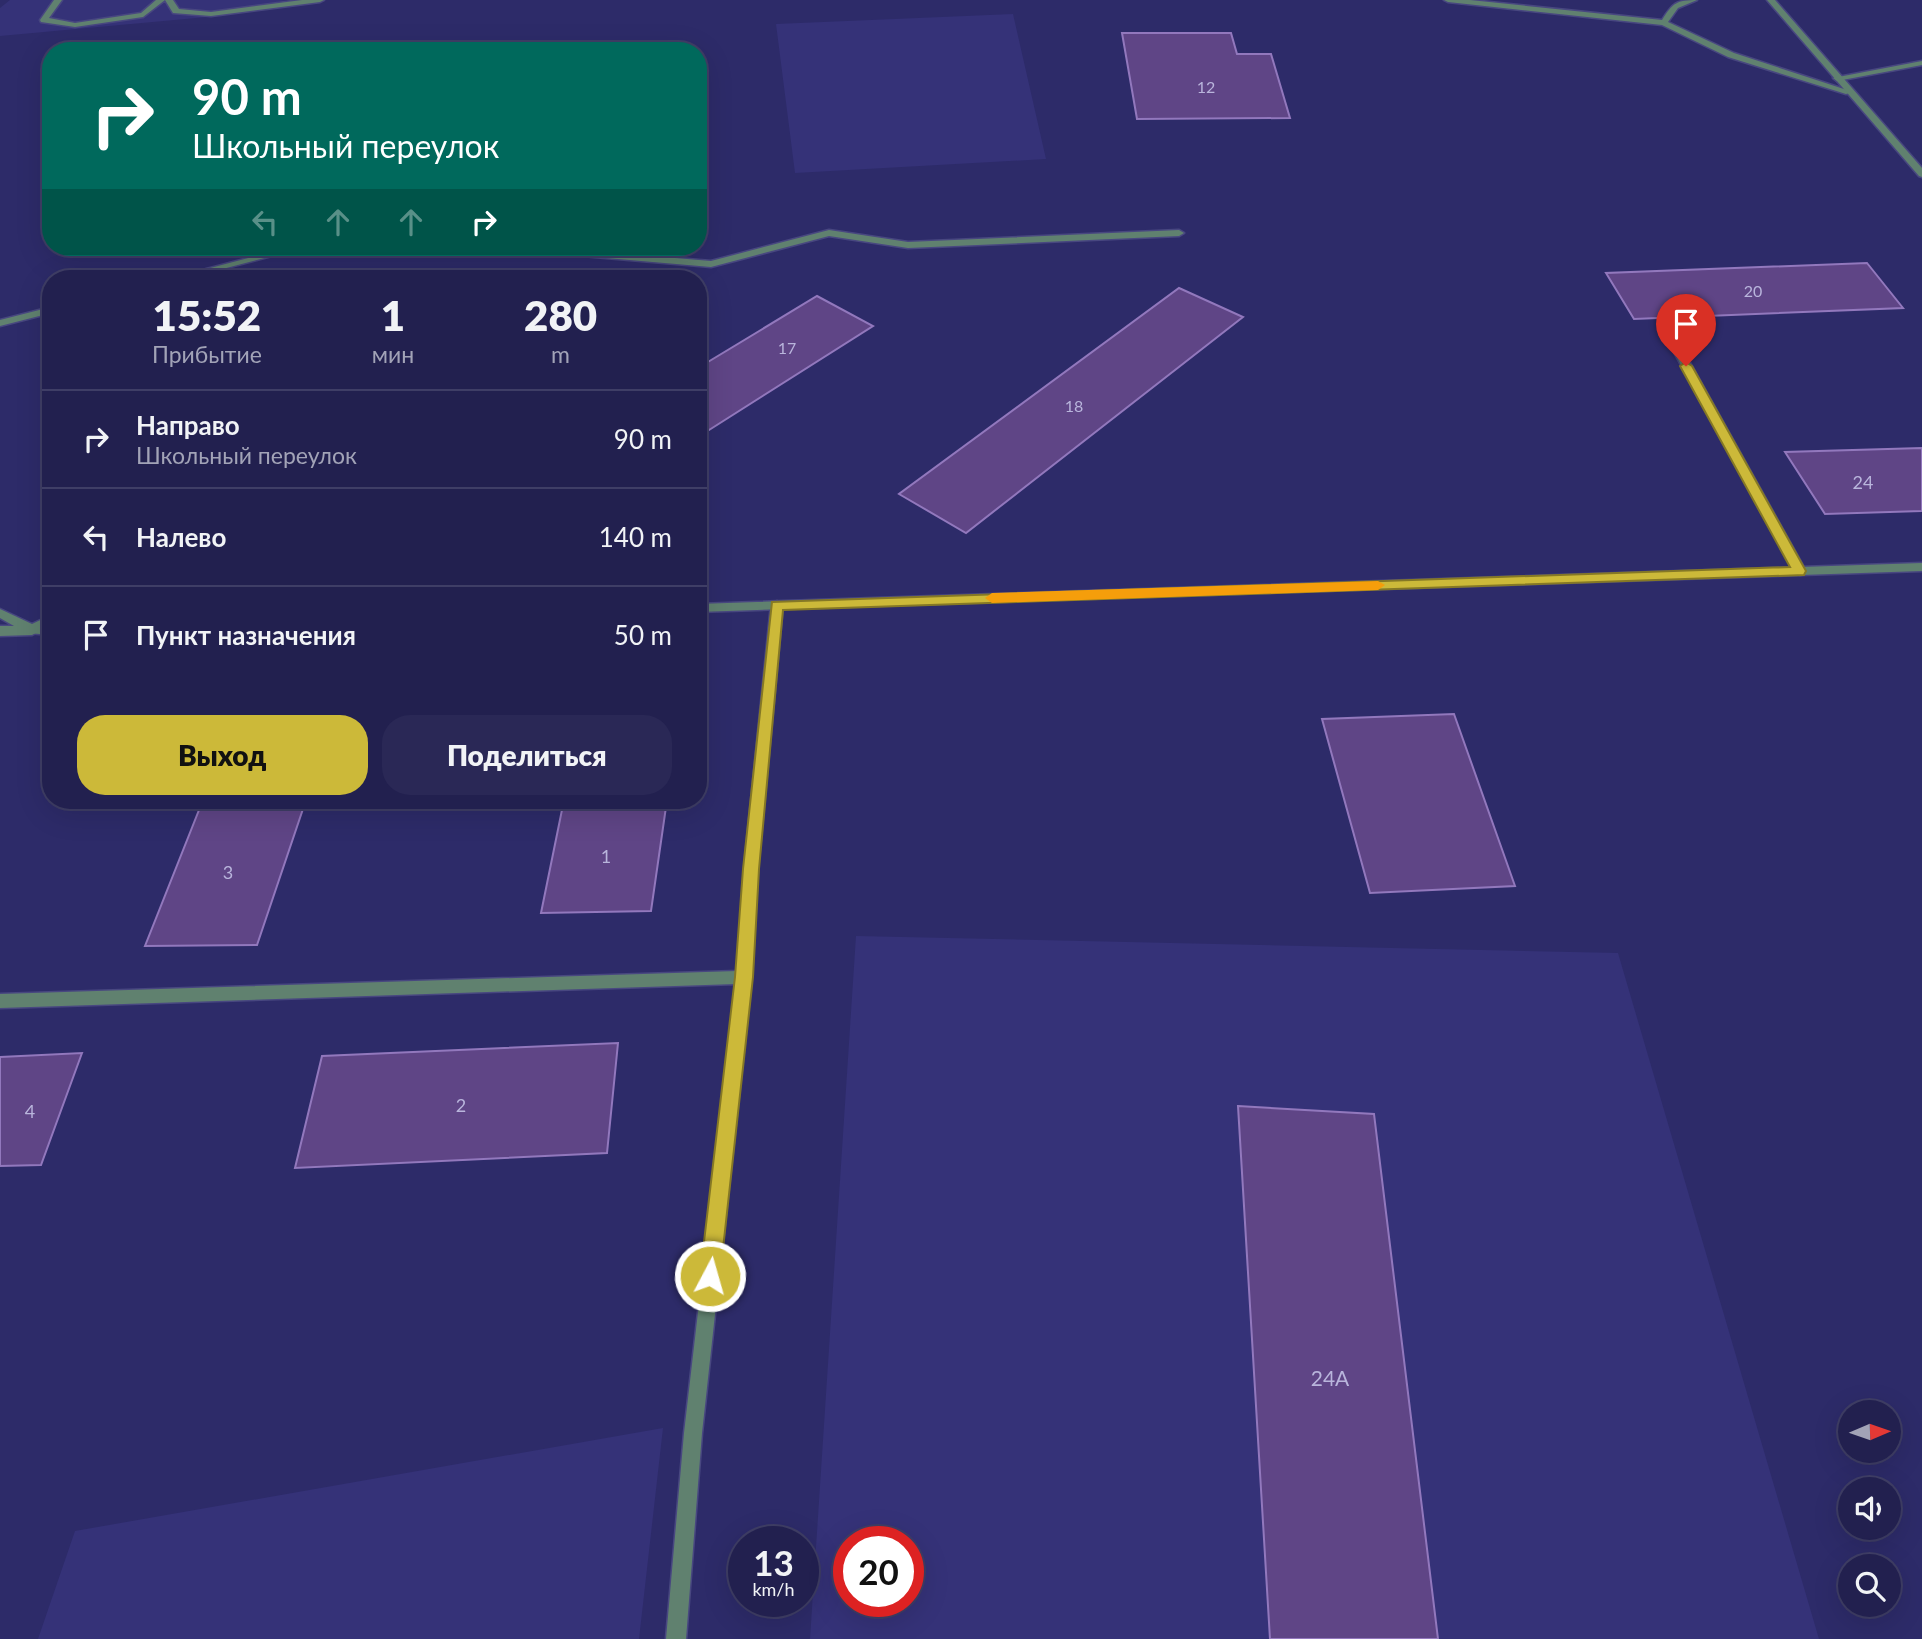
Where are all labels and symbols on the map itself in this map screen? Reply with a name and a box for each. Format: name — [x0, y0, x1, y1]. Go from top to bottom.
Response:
house number: 12 — [1197, 77, 1215, 96]
house number: 20 — [1744, 281, 1762, 300]
pin — [1656, 294, 1716, 366]
house number: 17 — [778, 338, 796, 357]
house number: 18 — [1065, 396, 1083, 415]
house number: 24 — [1853, 471, 1873, 493]
house number: 1 — [601, 845, 611, 867]
house number: 3 — [223, 861, 233, 883]
house number: 2 — [456, 1094, 466, 1116]
house number: 4 — [25, 1100, 35, 1122]
position arrow — [673, 1239, 747, 1313]
house number: 24А — [1311, 1365, 1350, 1390]
north arrow — [1838, 1400, 1900, 1463]
speed limit sign: 20 — [833, 1526, 924, 1617]

